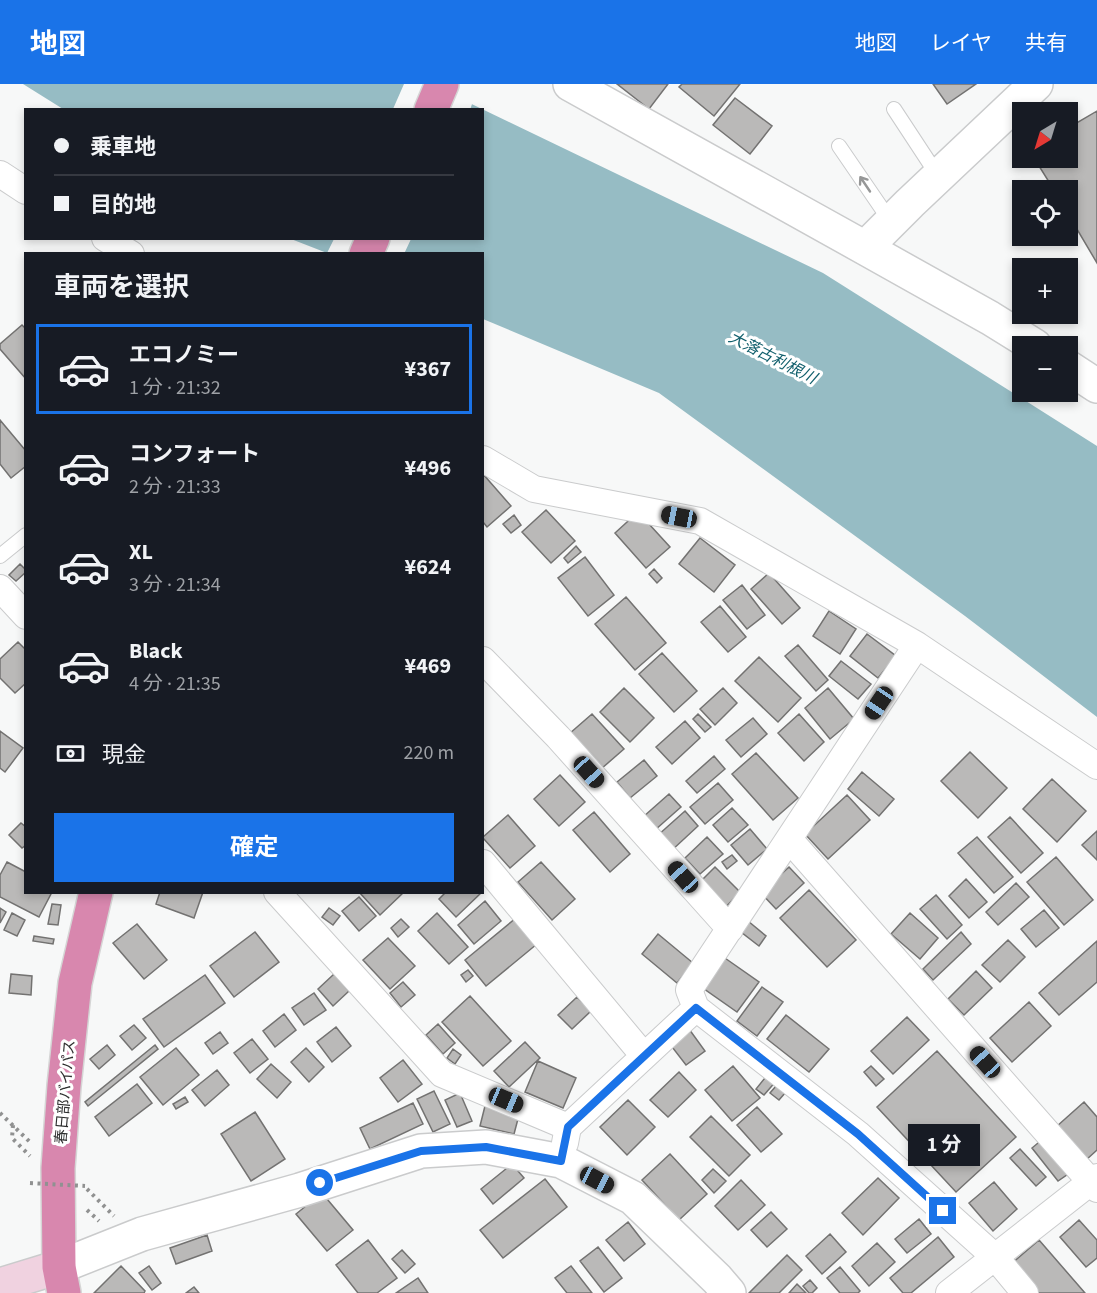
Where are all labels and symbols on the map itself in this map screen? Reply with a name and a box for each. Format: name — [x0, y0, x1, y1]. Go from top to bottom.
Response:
north arrow — [1012, 102, 1078, 168]
one-way arrow — [858, 176, 870, 193]
water label: 大落古利根川 — [725, 326, 822, 390]
car — [660, 505, 698, 529]
car — [861, 683, 897, 723]
car — [570, 753, 608, 791]
car — [664, 858, 702, 896]
street label: 春日部バイパス — [50, 1039, 81, 1145]
car — [966, 1043, 1004, 1081]
car — [486, 1085, 526, 1115]
callout: 1 分 — [907, 1124, 979, 1166]
car — [577, 1164, 617, 1196]
route start — [306, 1169, 333, 1196]
route end — [929, 1197, 956, 1224]

